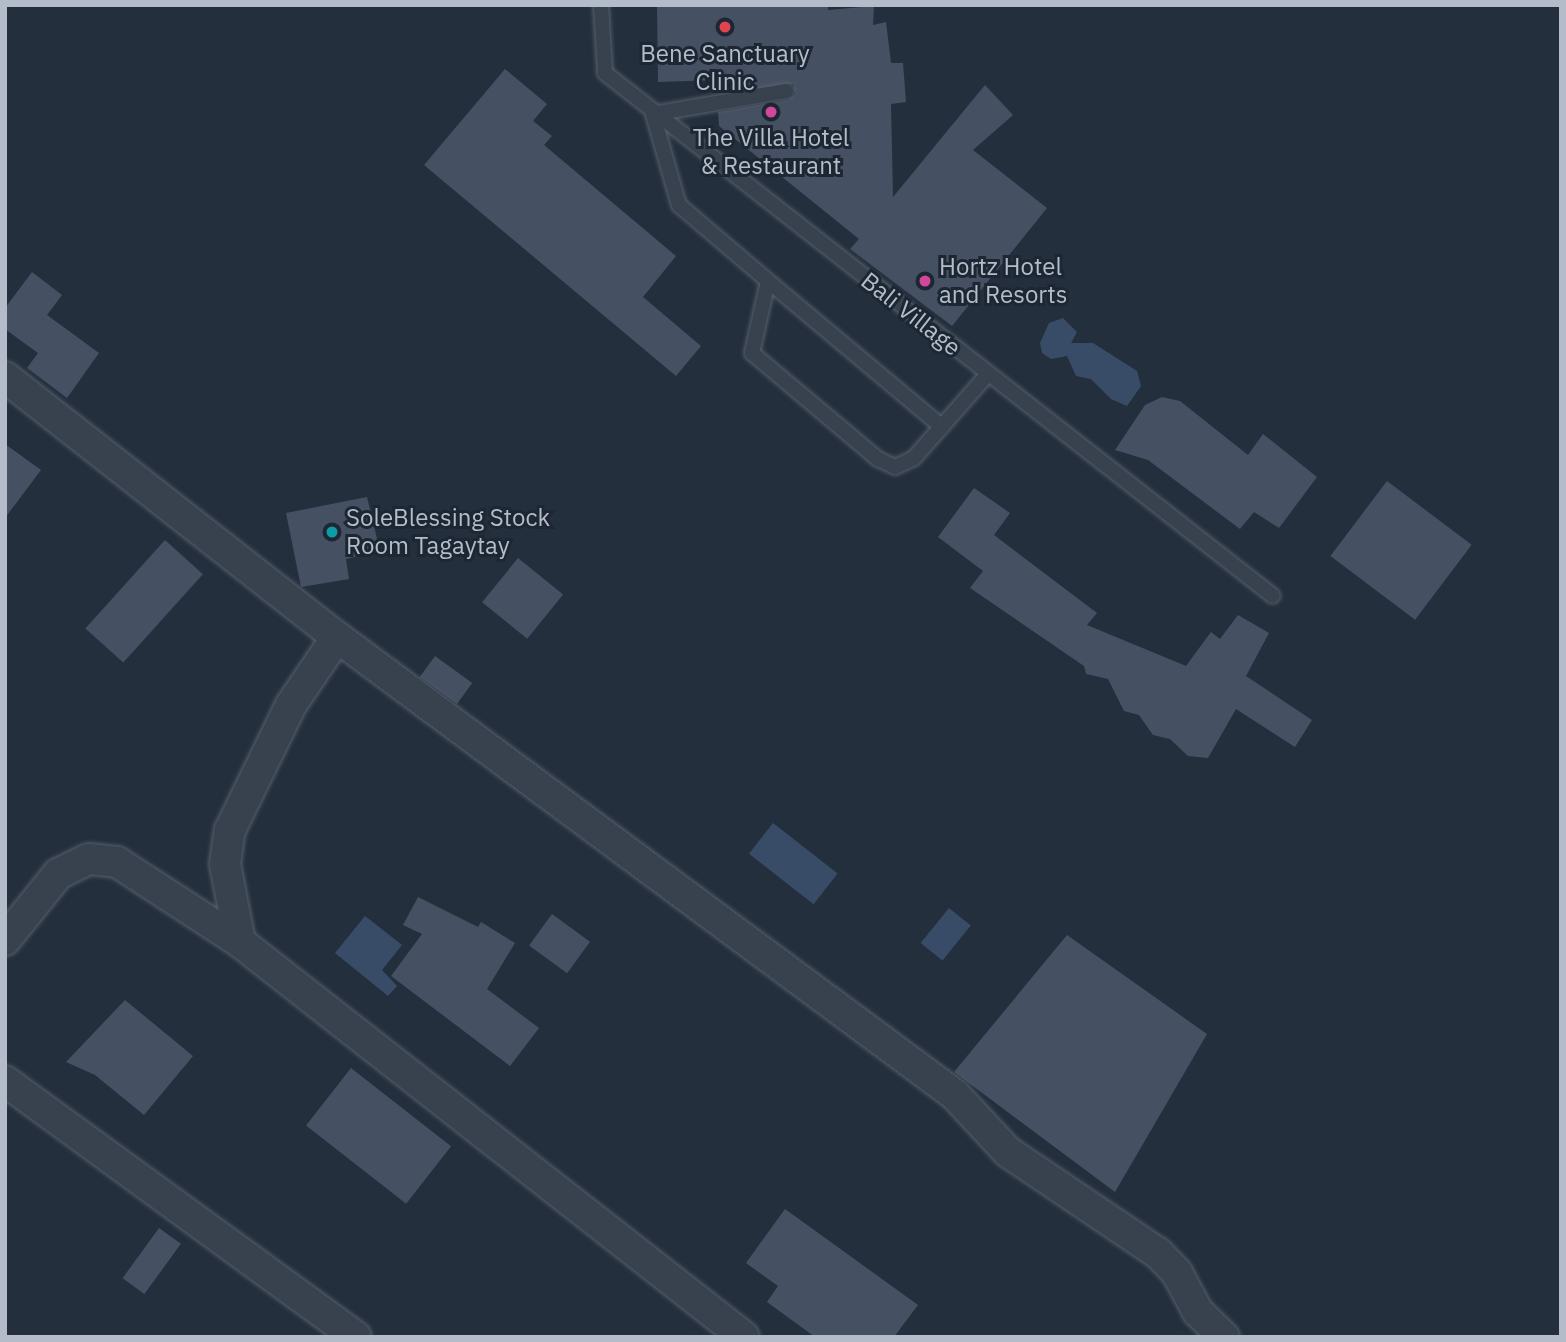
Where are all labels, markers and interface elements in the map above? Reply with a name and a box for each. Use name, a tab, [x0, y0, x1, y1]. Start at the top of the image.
marker: Bene Sanctuary Clinic	[715, 17, 735, 37]
place label: Bene Sanctuary Clinic	[640, 40, 810, 96]
marker: The Villa Hotel & Restaurant	[763, 104, 779, 120]
place label: The Villa Hotel & Restaurant	[693, 124, 849, 180]
place label: Hortz Hotel and Resorts	[939, 253, 1067, 309]
street label: Bali Village	[855, 266, 967, 362]
marker: Hortz Hotel and Resorts	[917, 273, 933, 289]
place label: SoleBlessing Stock Room Tagaytay	[346, 504, 550, 560]
marker: SoleBlessing Stock Room Tagaytay	[324, 524, 340, 540]

